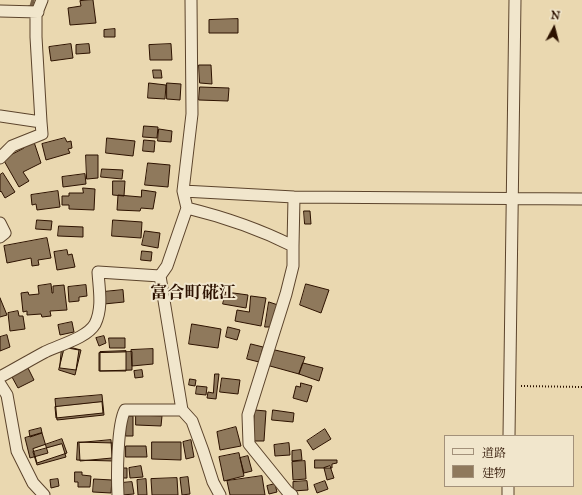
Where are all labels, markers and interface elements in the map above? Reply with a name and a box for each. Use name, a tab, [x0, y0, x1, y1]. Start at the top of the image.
north arrow	[534, 8, 574, 48]
text: N	[550, 9, 561, 23]
district label: 富合町硴江	[151, 284, 235, 304]
legend	[444, 435, 574, 487]
text: 道路	[482, 446, 506, 460]
text: 建物	[482, 466, 506, 480]

